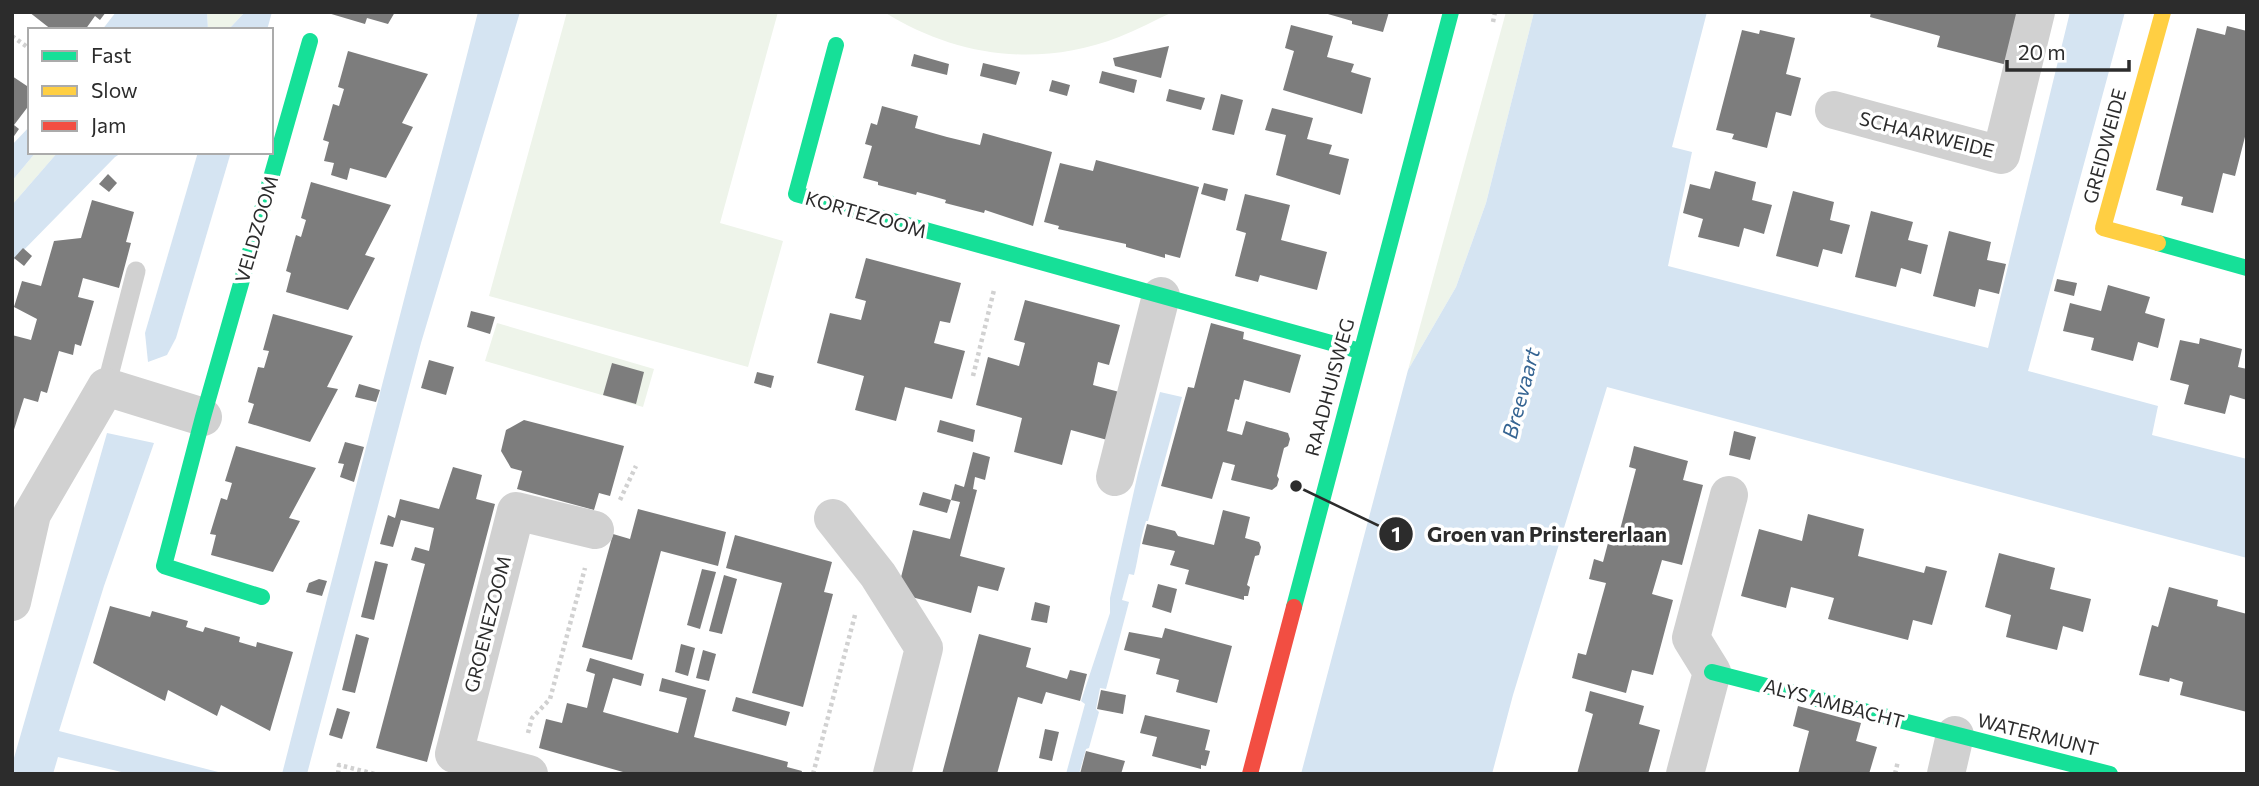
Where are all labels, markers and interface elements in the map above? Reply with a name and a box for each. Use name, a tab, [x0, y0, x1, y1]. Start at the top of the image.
legend	[28, 28, 273, 154]
scale bar	[2007, 28, 2130, 72]
text: 20 m	[2018, 39, 2066, 64]
text: Fast	[91, 42, 132, 67]
text: Slow	[91, 77, 138, 102]
street label: GREIDWEIDE	[2078, 86, 2130, 206]
street label: SCHAARWEIDE	[1857, 106, 1997, 162]
text: Jam	[91, 112, 126, 137]
street label: VELDZOOM	[230, 173, 282, 285]
street label: KORTEZOOM	[803, 186, 929, 242]
street label: RAADHUISWEG	[1300, 316, 1358, 458]
water label: Breevaart	[1496, 344, 1544, 441]
callout: Groen van Prinstererlaan	[1378, 513, 1681, 555]
text: 1	[1391, 521, 1401, 546]
text: Groen van Prinstererlaan	[1427, 521, 1667, 546]
street label: GROENEZOOM	[459, 553, 515, 695]
street label: ALYS AMBACHT	[1761, 673, 1907, 733]
street label: WATERMUNT	[1975, 708, 2101, 760]

